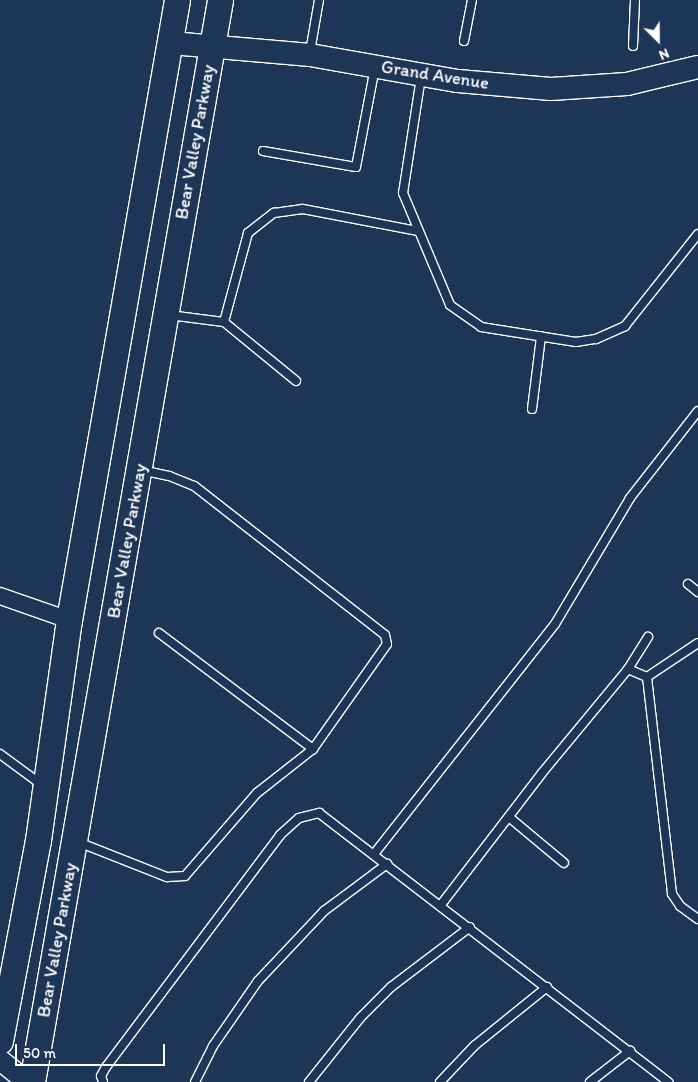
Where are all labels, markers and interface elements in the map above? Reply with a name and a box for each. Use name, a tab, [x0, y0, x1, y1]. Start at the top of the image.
north arrow	[633, 15, 683, 65]
text: N	[656, 45, 672, 64]
street label: Grand Avenue	[380, 56, 490, 94]
street label: Bear Valley Parkway	[171, 63, 219, 221]
street label: Bear Valley Parkway	[103, 462, 151, 620]
street label: Bear Valley Parkway	[33, 861, 81, 1019]
scale bar	[18, 1034, 168, 1066]
text: 50 m	[23, 1044, 56, 1062]

